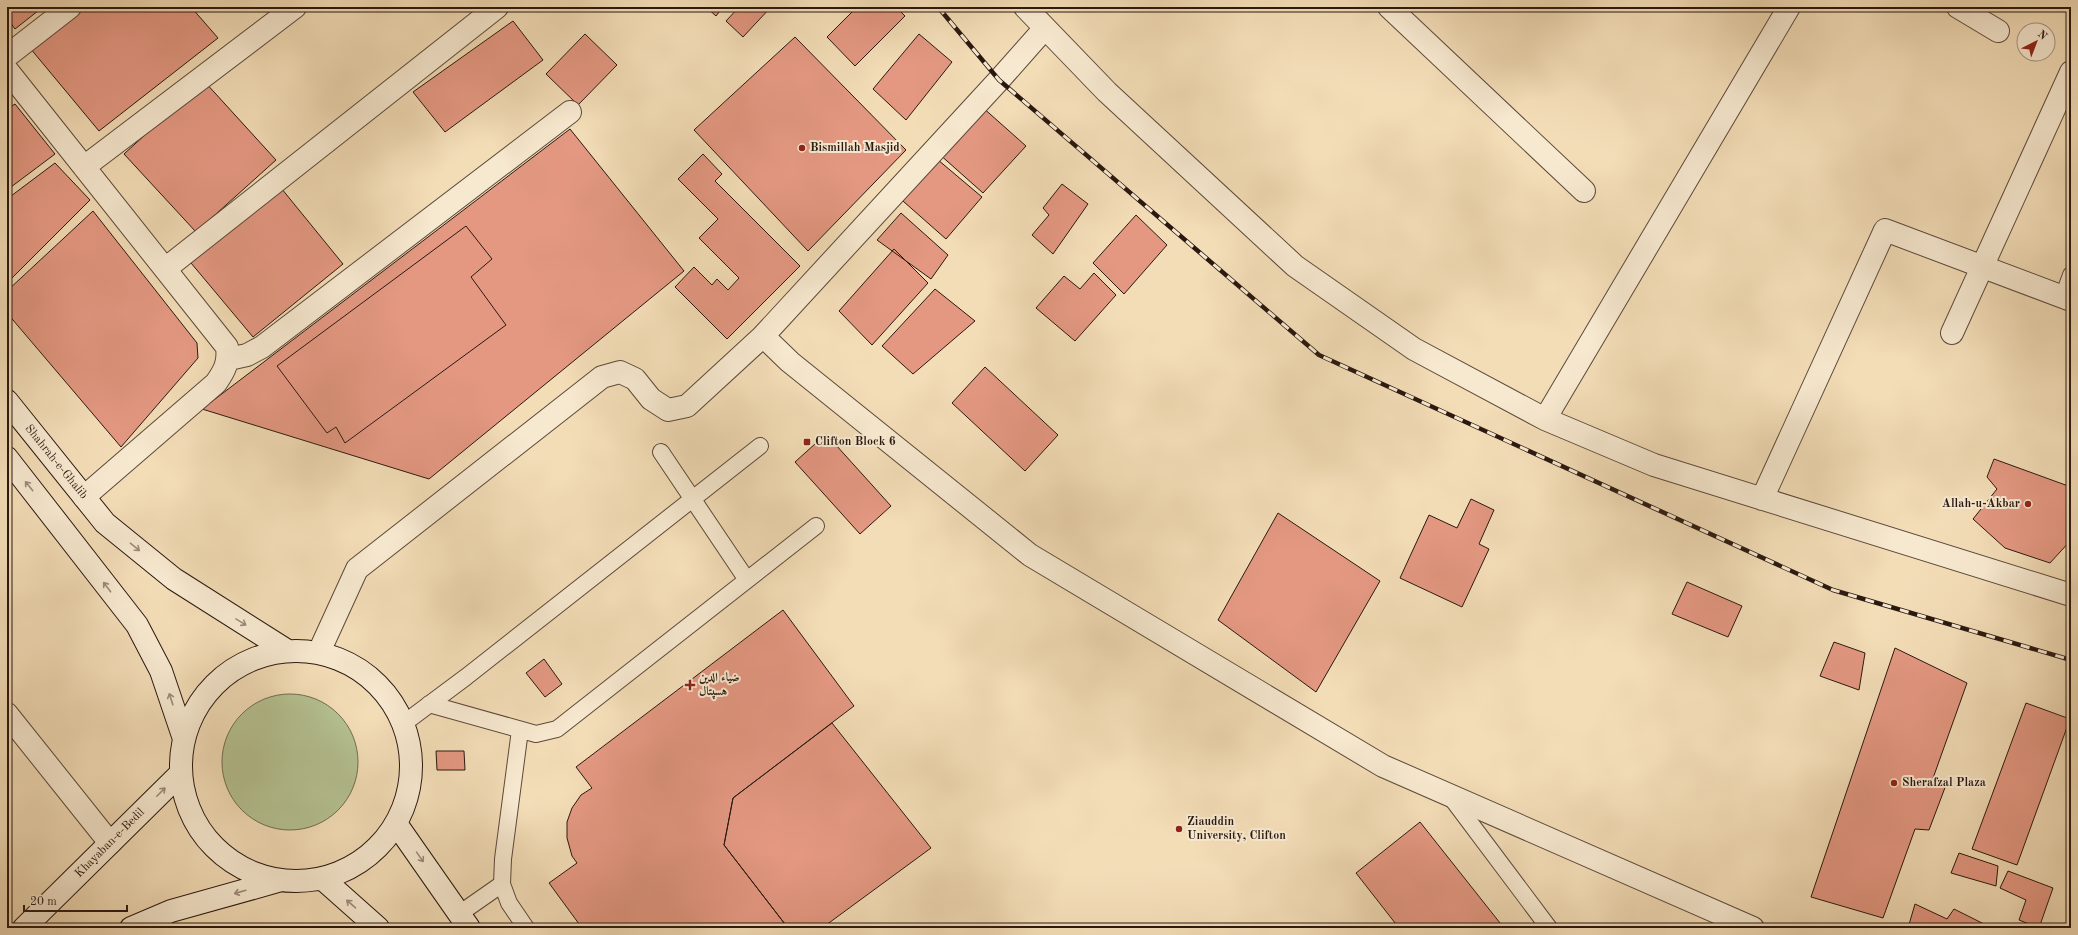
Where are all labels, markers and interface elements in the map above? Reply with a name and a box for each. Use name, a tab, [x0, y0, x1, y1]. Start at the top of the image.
north arrow	[2016, 22, 2056, 62]
text: N	[2035, 29, 2049, 43]
place label: Bismillah Masjid	[810, 142, 900, 154]
marker: Bismillah Masjid	[797, 143, 807, 153]
street label: Shahrah-e-Ghalib	[22, 423, 90, 501]
place label: Clifton Block 6	[815, 436, 896, 448]
marker: Clifton Block 6	[802, 437, 812, 447]
one-way arrow	[25, 481, 34, 492]
place label: Allah-u-Akbar	[1942, 498, 2020, 510]
marker: Allah-u-Akbar	[2023, 499, 2033, 509]
one-way arrow	[130, 543, 141, 552]
one-way arrow	[103, 582, 112, 593]
one-way arrow	[235, 619, 247, 627]
place label: ضیاء الدین ہسپتال	[699, 671, 740, 700]
marker: ضیاء الدین ہسپتال	[684, 679, 696, 691]
one-way arrow	[166, 694, 174, 706]
place label: Sherafzal Plaza	[1902, 777, 1986, 789]
marker: Sherafzal Plaza	[1889, 778, 1899, 788]
one-way arrow	[156, 787, 166, 797]
street label: Khayaban-e-Bedil	[73, 806, 147, 880]
place label: Ziauddin University, Clifton	[1187, 816, 1286, 842]
marker: Ziauddin University, Clifton	[1174, 824, 1184, 834]
one-way arrow	[416, 851, 424, 862]
scale bar	[24, 887, 127, 913]
one-way arrow	[234, 889, 247, 896]
text: 20 m	[30, 896, 57, 908]
one-way arrow	[346, 899, 356, 908]

